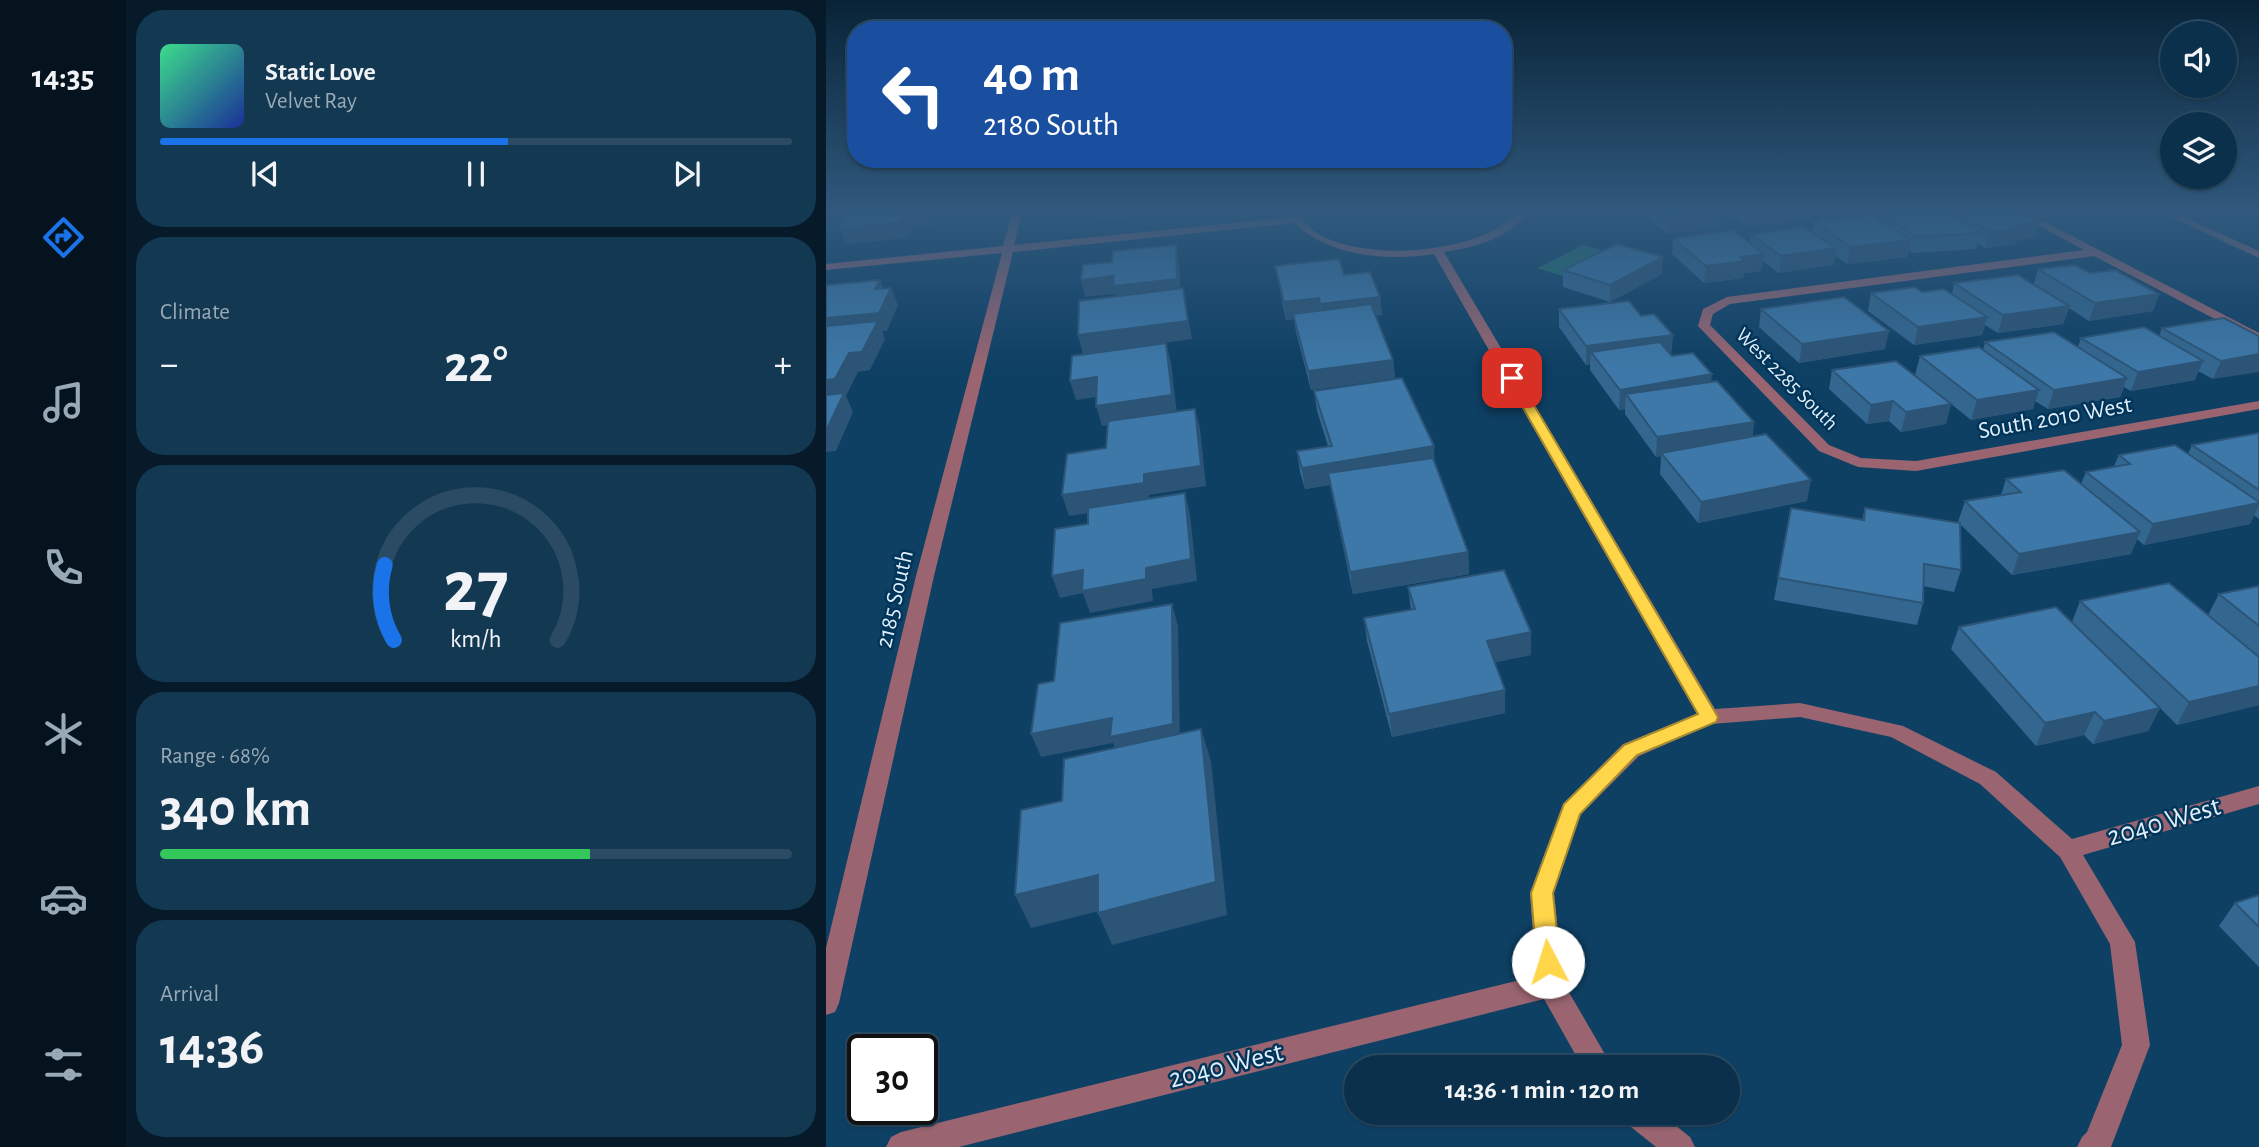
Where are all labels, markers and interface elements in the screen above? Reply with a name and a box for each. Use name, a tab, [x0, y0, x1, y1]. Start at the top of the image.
map controls	[2160, 21, 2237, 189]
button: sound	[2160, 21, 2237, 98]
icon: left	[868, 49, 959, 140]
text: 40 m	[983, 51, 1080, 100]
text: Static Love	[265, 59, 376, 85]
text: 14:35	[32, 61, 94, 93]
text: Velvet Ray	[265, 90, 357, 113]
text: 2180 South	[983, 109, 1119, 141]
button: layers	[2160, 112, 2237, 189]
icon: previous	[246, 155, 284, 193]
icon: pause	[457, 155, 495, 193]
icon: next	[668, 155, 706, 193]
icon: directions	[39, 213, 88, 262]
text: Climate	[160, 301, 230, 324]
street label: West 2285 South	[1732, 324, 1842, 434]
text: 22°	[444, 339, 508, 391]
text: −	[160, 346, 178, 384]
text: +	[774, 346, 792, 384]
pin	[1482, 348, 1542, 408]
icon: arrive	[1493, 359, 1531, 397]
icon: music	[39, 378, 88, 427]
street label: South 2010 West	[1976, 393, 2134, 443]
icon: phone	[39, 543, 88, 592]
street label: 2185 South	[872, 548, 918, 650]
text: 27	[443, 552, 509, 625]
text: km/h	[450, 626, 502, 651]
icon: climate	[39, 709, 88, 758]
text: Range · 68%	[160, 745, 270, 768]
text: 340 km	[160, 783, 311, 835]
street label: 2040 West	[2104, 792, 2224, 851]
icon: car	[39, 874, 88, 923]
position arrow	[1511, 925, 1585, 999]
text: Arrival	[160, 983, 219, 1006]
text: 14:36	[160, 1021, 264, 1073]
speed limit sign: 30	[847, 1034, 938, 1125]
street label: 2040 West	[1166, 1038, 1286, 1094]
icon: filters	[39, 1040, 88, 1089]
text: 14:36 · 1 min · 120 m	[1445, 1077, 1639, 1103]

